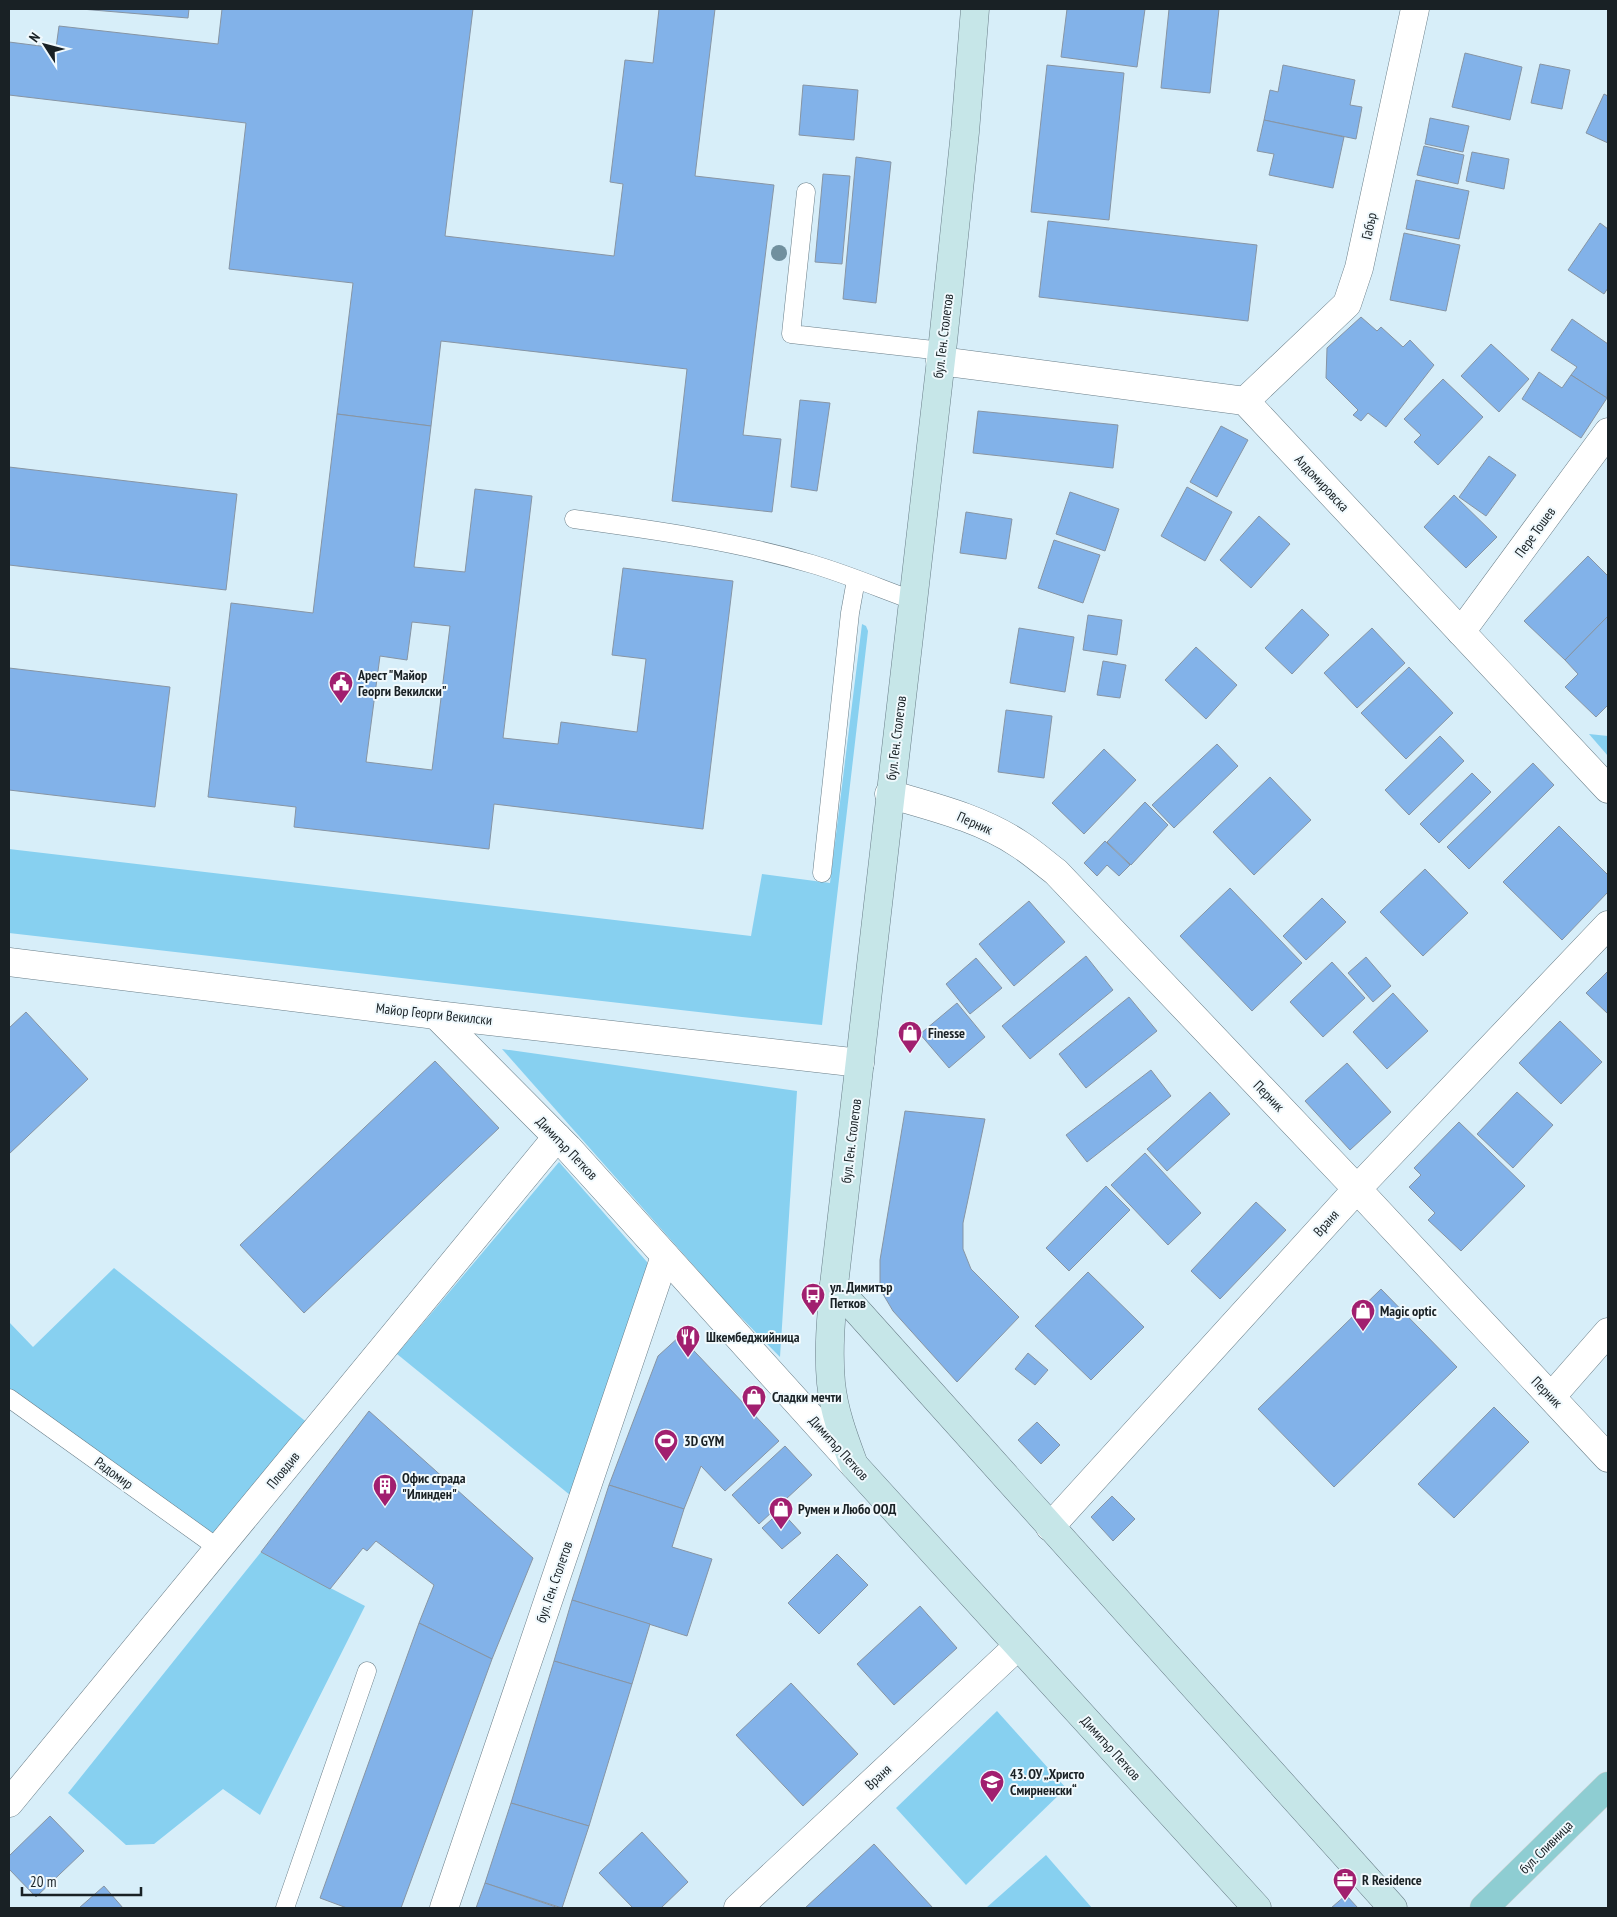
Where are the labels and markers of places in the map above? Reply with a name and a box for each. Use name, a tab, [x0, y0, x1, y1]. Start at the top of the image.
place label: Арест "Майор Георги Векилски"	[357, 666, 447, 700]
public building icon: Арест "Майор Георги Векилски"	[328, 670, 354, 704]
shop icon: Finesse	[897, 1020, 923, 1054]
place label: Finesse	[928, 1024, 965, 1042]
place label: ул. Димитър Петков	[829, 1278, 892, 1312]
bus stop icon: ул. Димитър Петков	[800, 1282, 826, 1316]
shop icon: Magic optic	[1350, 1298, 1376, 1332]
place label: Magic optic	[1380, 1302, 1437, 1320]
restaurant icon: Шкембеджийница	[675, 1324, 701, 1358]
place label: Шкембеджийница	[706, 1328, 800, 1346]
shop icon: Сладки мечти	[741, 1384, 767, 1418]
place label: Сладки мечти	[772, 1388, 842, 1406]
sports icon: 3D GYM	[653, 1428, 679, 1462]
place label: 3D GYM	[684, 1432, 724, 1450]
place label: Офис сграда "Илинден"	[402, 1469, 466, 1503]
building icon: Офис сграда "Илинден"	[372, 1473, 398, 1507]
shop icon: Румен и Любо ООД	[768, 1496, 794, 1530]
place label: Румен и Любо ООД	[798, 1500, 896, 1518]
place label: 43. ОУ „Христо Смирненски“	[1010, 1765, 1084, 1799]
school or university icon: 43. ОУ „Христо Смирненски“	[979, 1769, 1005, 1803]
office icon: R Residence	[1332, 1867, 1358, 1901]
place label: R Residence	[1362, 1871, 1422, 1889]

